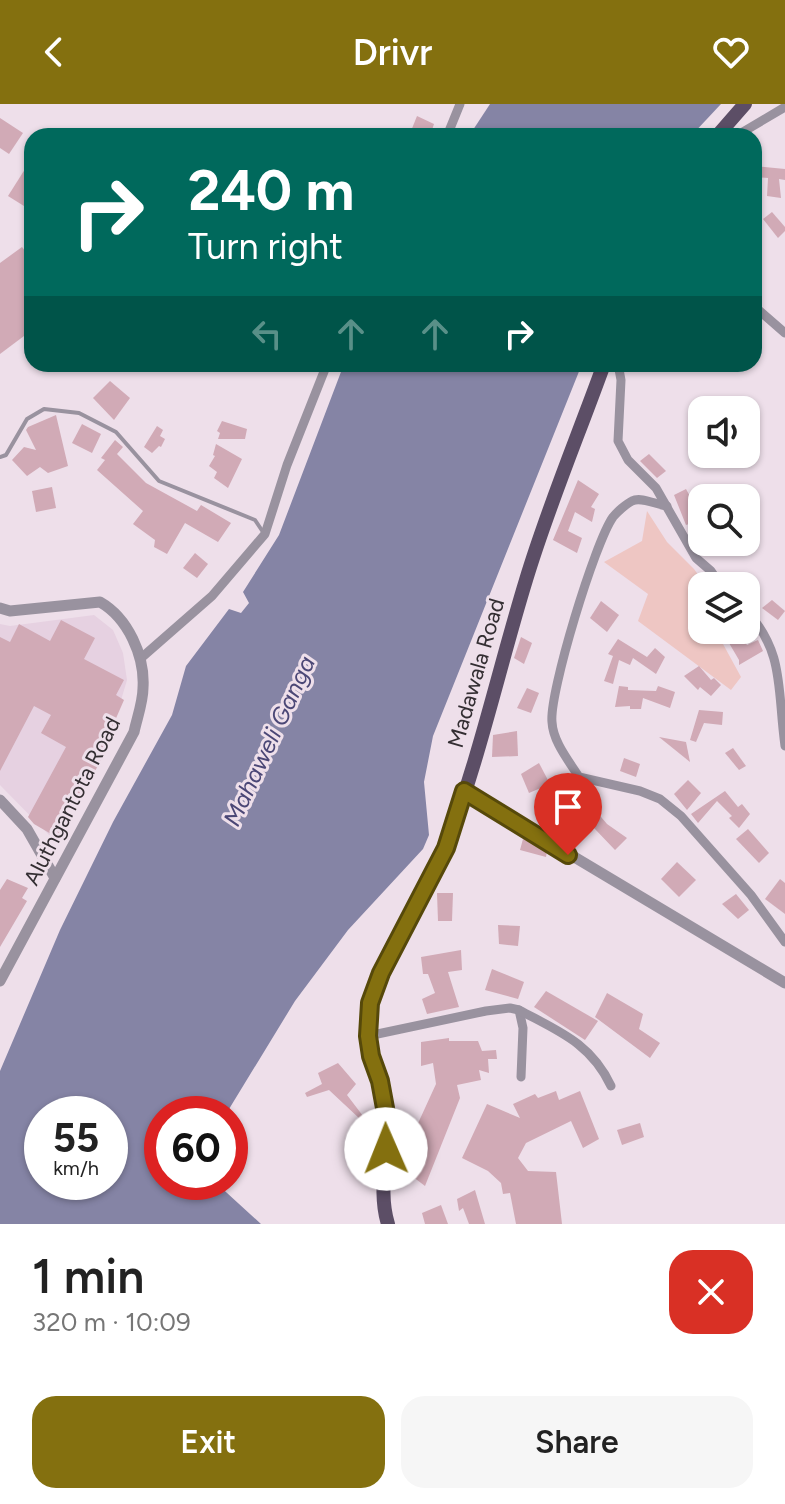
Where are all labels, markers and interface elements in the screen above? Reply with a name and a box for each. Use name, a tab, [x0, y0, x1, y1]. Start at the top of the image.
icon: back	[32, 30, 76, 74]
icon: heart	[709, 30, 753, 74]
text: Drivr	[353, 31, 432, 74]
text: 240 m	[188, 157, 354, 224]
icon: right	[56, 160, 160, 264]
text: Turn right	[188, 225, 343, 268]
icon: left	[245, 312, 289, 356]
icon: ahead	[329, 312, 373, 356]
icon: ahead	[413, 312, 457, 356]
icon: right	[497, 312, 541, 356]
map controls	[688, 396, 760, 644]
button: sound	[688, 396, 760, 468]
button: search	[688, 484, 760, 556]
button: layers	[688, 572, 760, 644]
street label: Madawala Road	[442, 595, 510, 751]
water label: Mahaweli Ganga	[217, 651, 321, 831]
street label: Aluthgantota Road	[18, 712, 126, 890]
pin	[534, 773, 602, 855]
icon: arrive	[546, 785, 590, 829]
speed limit sign: 60	[144, 1096, 248, 1200]
position arrow	[344, 1107, 428, 1191]
text: 55	[53, 1114, 99, 1162]
text: km/h	[53, 1156, 99, 1180]
text: 1 min	[32, 1247, 144, 1305]
button: close	[669, 1250, 753, 1334]
text: 320 m · 10:09	[32, 1306, 191, 1338]
button: Exit	[32, 1396, 385, 1488]
button: Share	[401, 1396, 753, 1488]

